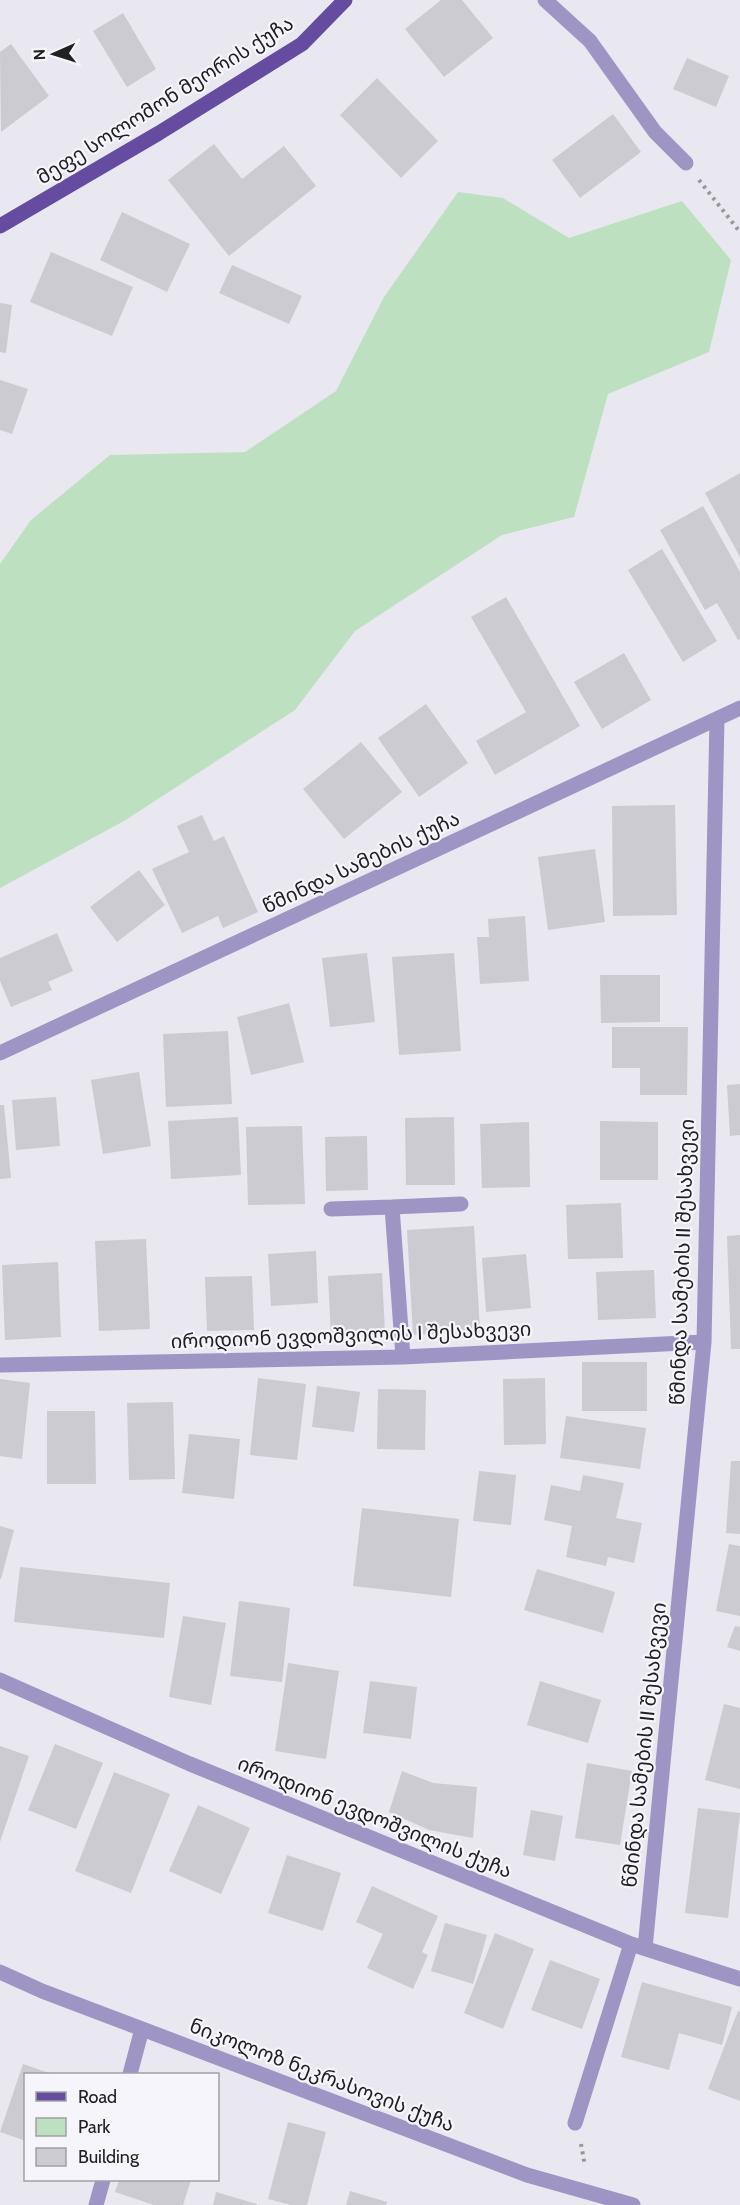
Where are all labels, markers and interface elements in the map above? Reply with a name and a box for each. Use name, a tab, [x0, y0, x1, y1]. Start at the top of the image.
street label: მეფე სოლომონ მეორის ქუჩა	[32, 11, 298, 190]
north arrow	[24, 24, 84, 84]
text: N	[30, 49, 49, 61]
street label: წმინდა სამების ქუჩა	[259, 806, 464, 919]
street label: წმინდა სამების II შესახვევი	[665, 1118, 700, 1406]
street label: იროდიონ ევდოშვილის I შესახვევი	[170, 1317, 532, 1354]
street label: წმინდა სამების II შესახვევი	[617, 1601, 672, 1889]
street label: იროდიონ ევდოშვილის ქუჩა	[234, 1751, 516, 1884]
street label: ნიკოლოზ ნეკრასოვის ქუჩა	[186, 2013, 458, 2138]
legend	[24, 2073, 219, 2181]
text: Road	[78, 2086, 117, 2108]
text: Park	[78, 2116, 111, 2138]
text: Building	[78, 2146, 140, 2168]

